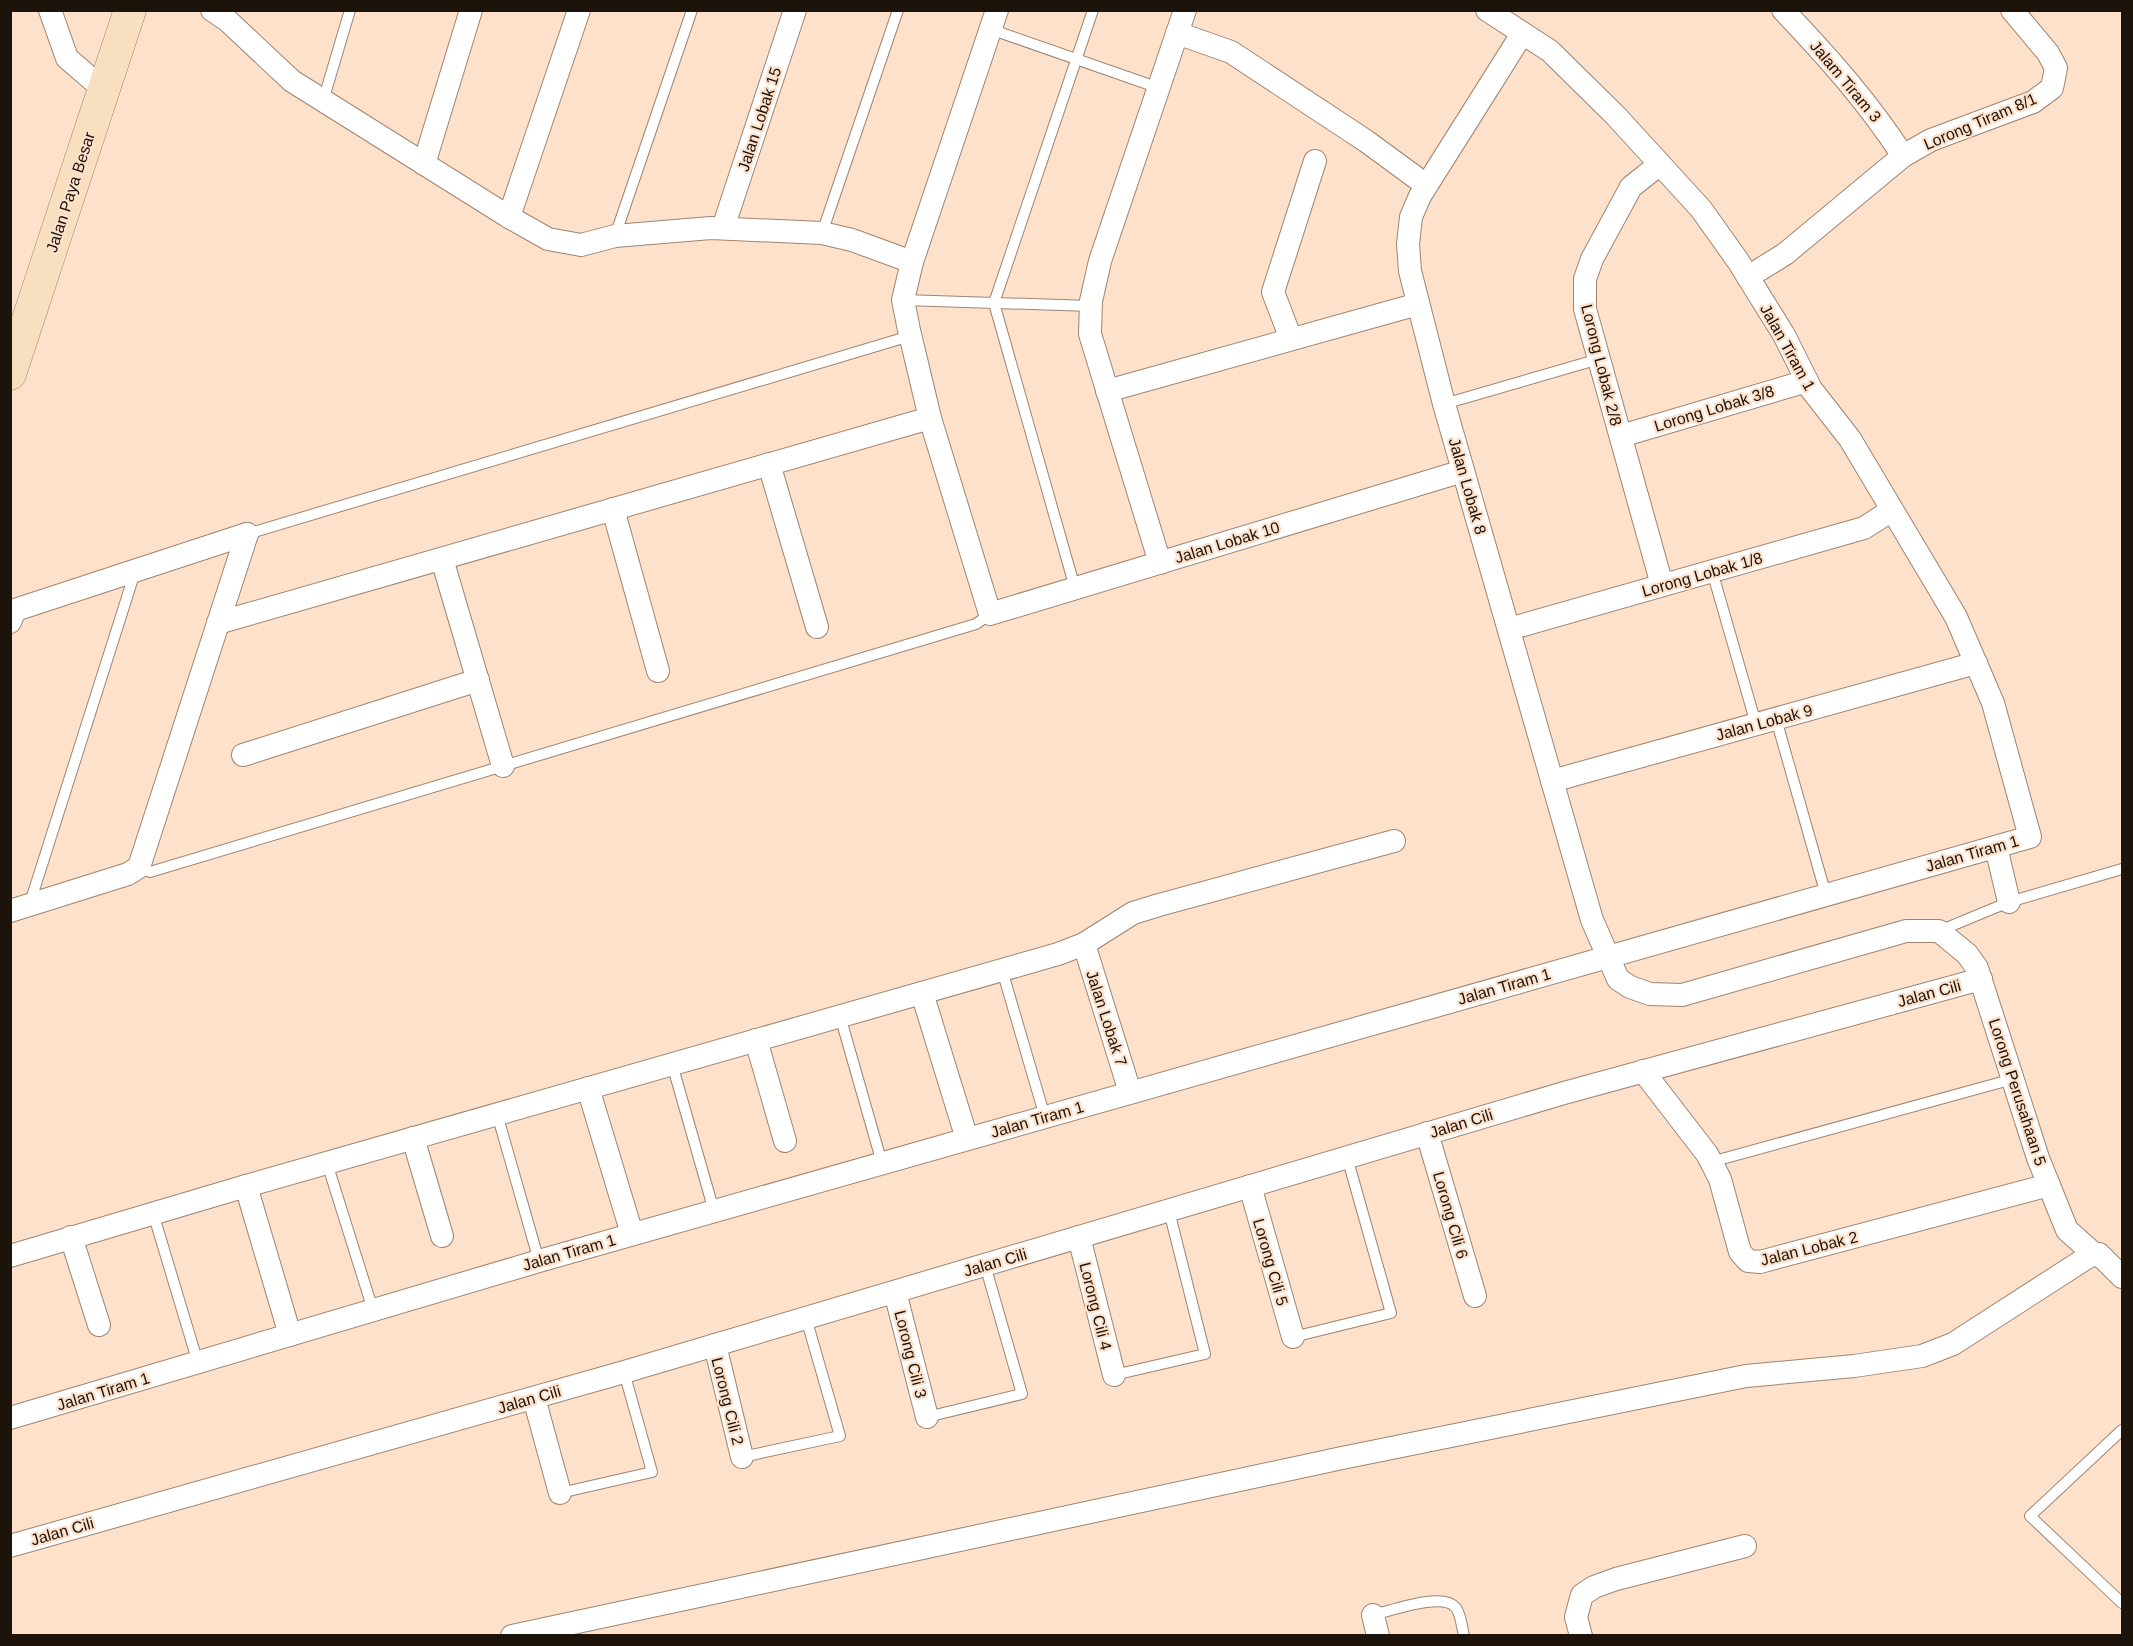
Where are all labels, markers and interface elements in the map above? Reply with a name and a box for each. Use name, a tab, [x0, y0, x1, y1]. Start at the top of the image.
street label: Jalam Tiram 3	[1807, 37, 1884, 125]
street label: Jalan Lobak 15	[735, 65, 784, 173]
street label: Lorong Tiram 8/1	[1921, 90, 2039, 153]
street label: Jalan Paya Besar	[43, 129, 98, 254]
street label: Jalan Tiram 1	[1757, 301, 1818, 393]
street label: Lorong Lobak 2/8	[1578, 303, 1625, 428]
street label: Lorong Lobak 3/8	[1652, 382, 1776, 435]
street label: Jalan Lobak 8	[1446, 436, 1489, 536]
street label: Jalan Lobak 10	[1173, 518, 1282, 566]
street label: Lorong Lobak 1/8	[1640, 549, 1764, 600]
street label: Jalan Lobak 9	[1714, 701, 1815, 744]
street label: Jalan Tiram 1	[1924, 832, 2021, 875]
street label: Jalan Tiram 1	[1456, 965, 1553, 1008]
street label: Jalan Lobak 7	[1083, 968, 1130, 1068]
street label: Jalan Cili	[1896, 977, 1963, 1010]
street label: Lorong Perusahaan 5	[1986, 1016, 2049, 1168]
street label: Jalan Tiram 1	[989, 1098, 1086, 1141]
street label: Jalan Cili	[1428, 1106, 1495, 1141]
street label: Lorong Cili 6	[1430, 1170, 1471, 1261]
street label: Lorong Cili 5	[1250, 1217, 1291, 1308]
street label: Jalan Lobak 2	[1759, 1228, 1860, 1269]
street label: Jalan Tiram 1	[521, 1231, 618, 1274]
street label: Jalan Cili	[962, 1245, 1029, 1280]
street label: Lorong Cili 4	[1076, 1260, 1115, 1352]
street label: Lorong Cili 3	[891, 1308, 930, 1400]
street label: Lorong Cili 2	[708, 1355, 747, 1447]
street label: Jalan Tiram 1	[55, 1369, 152, 1414]
street label: Jalan Cili	[496, 1382, 563, 1417]
street label: Jalan Cili	[29, 1514, 96, 1549]

